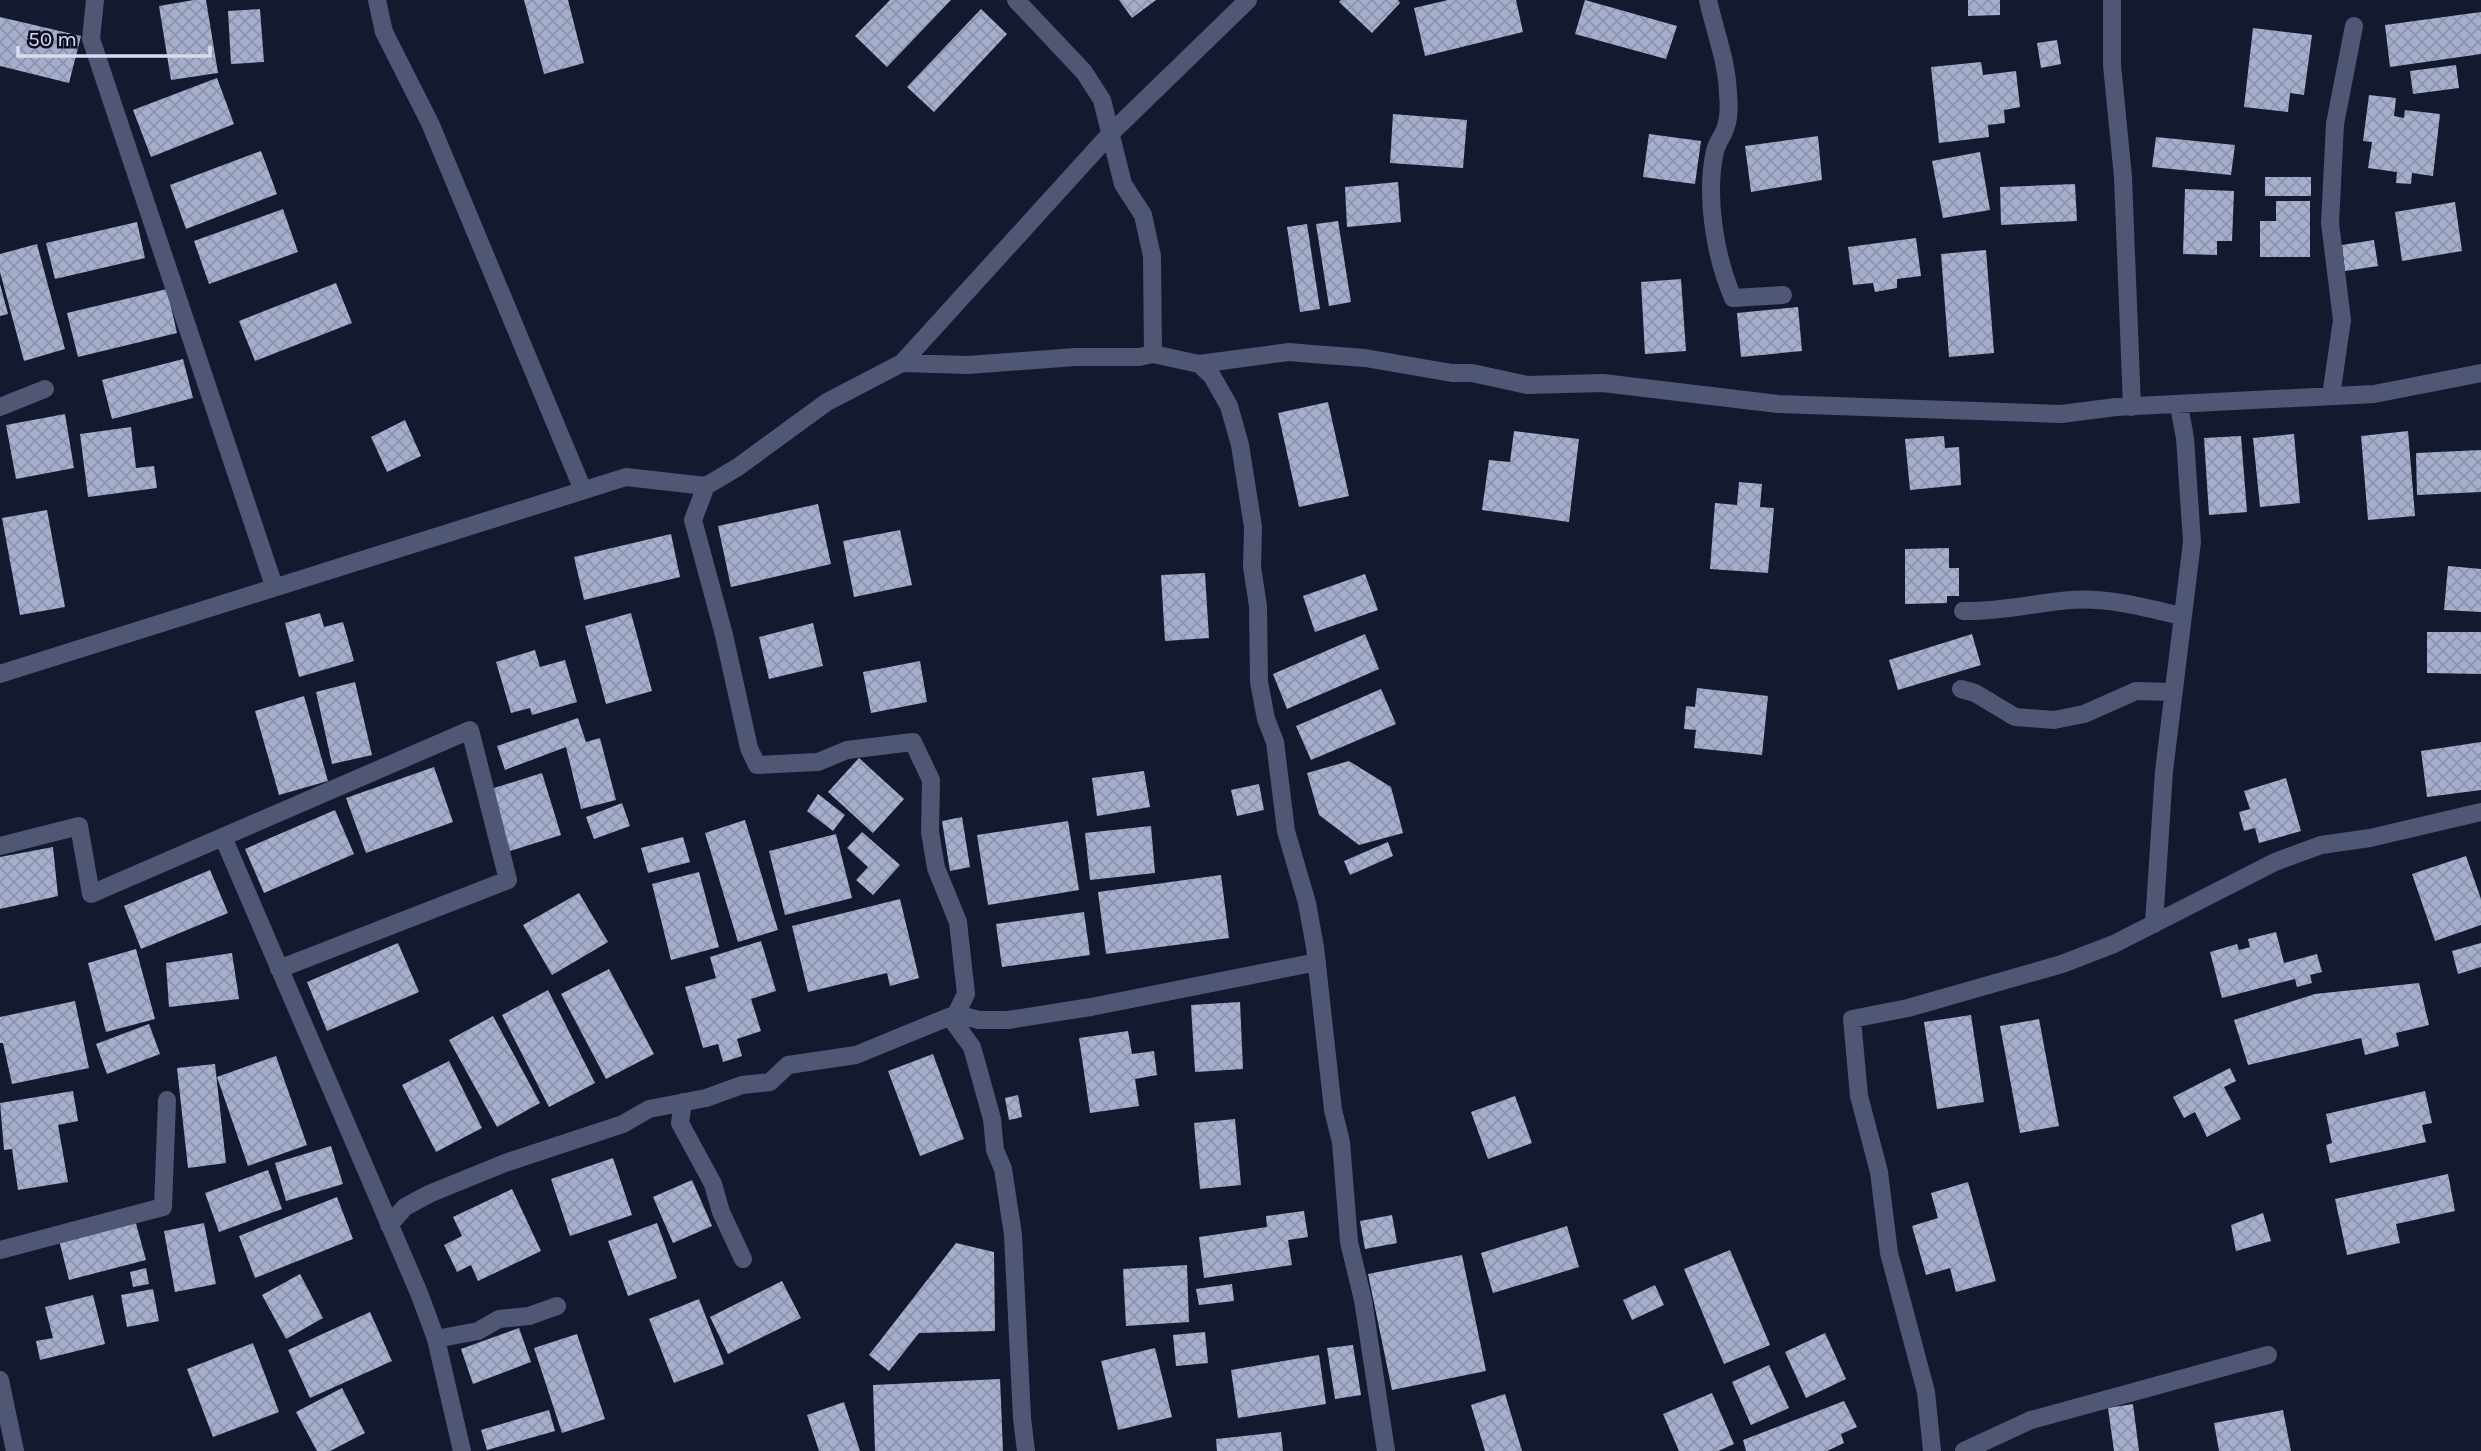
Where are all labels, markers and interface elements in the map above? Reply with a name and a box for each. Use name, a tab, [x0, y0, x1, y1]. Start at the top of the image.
scale bar	[18, 14, 210, 58]
text: 50 m	[28, 27, 77, 51]

